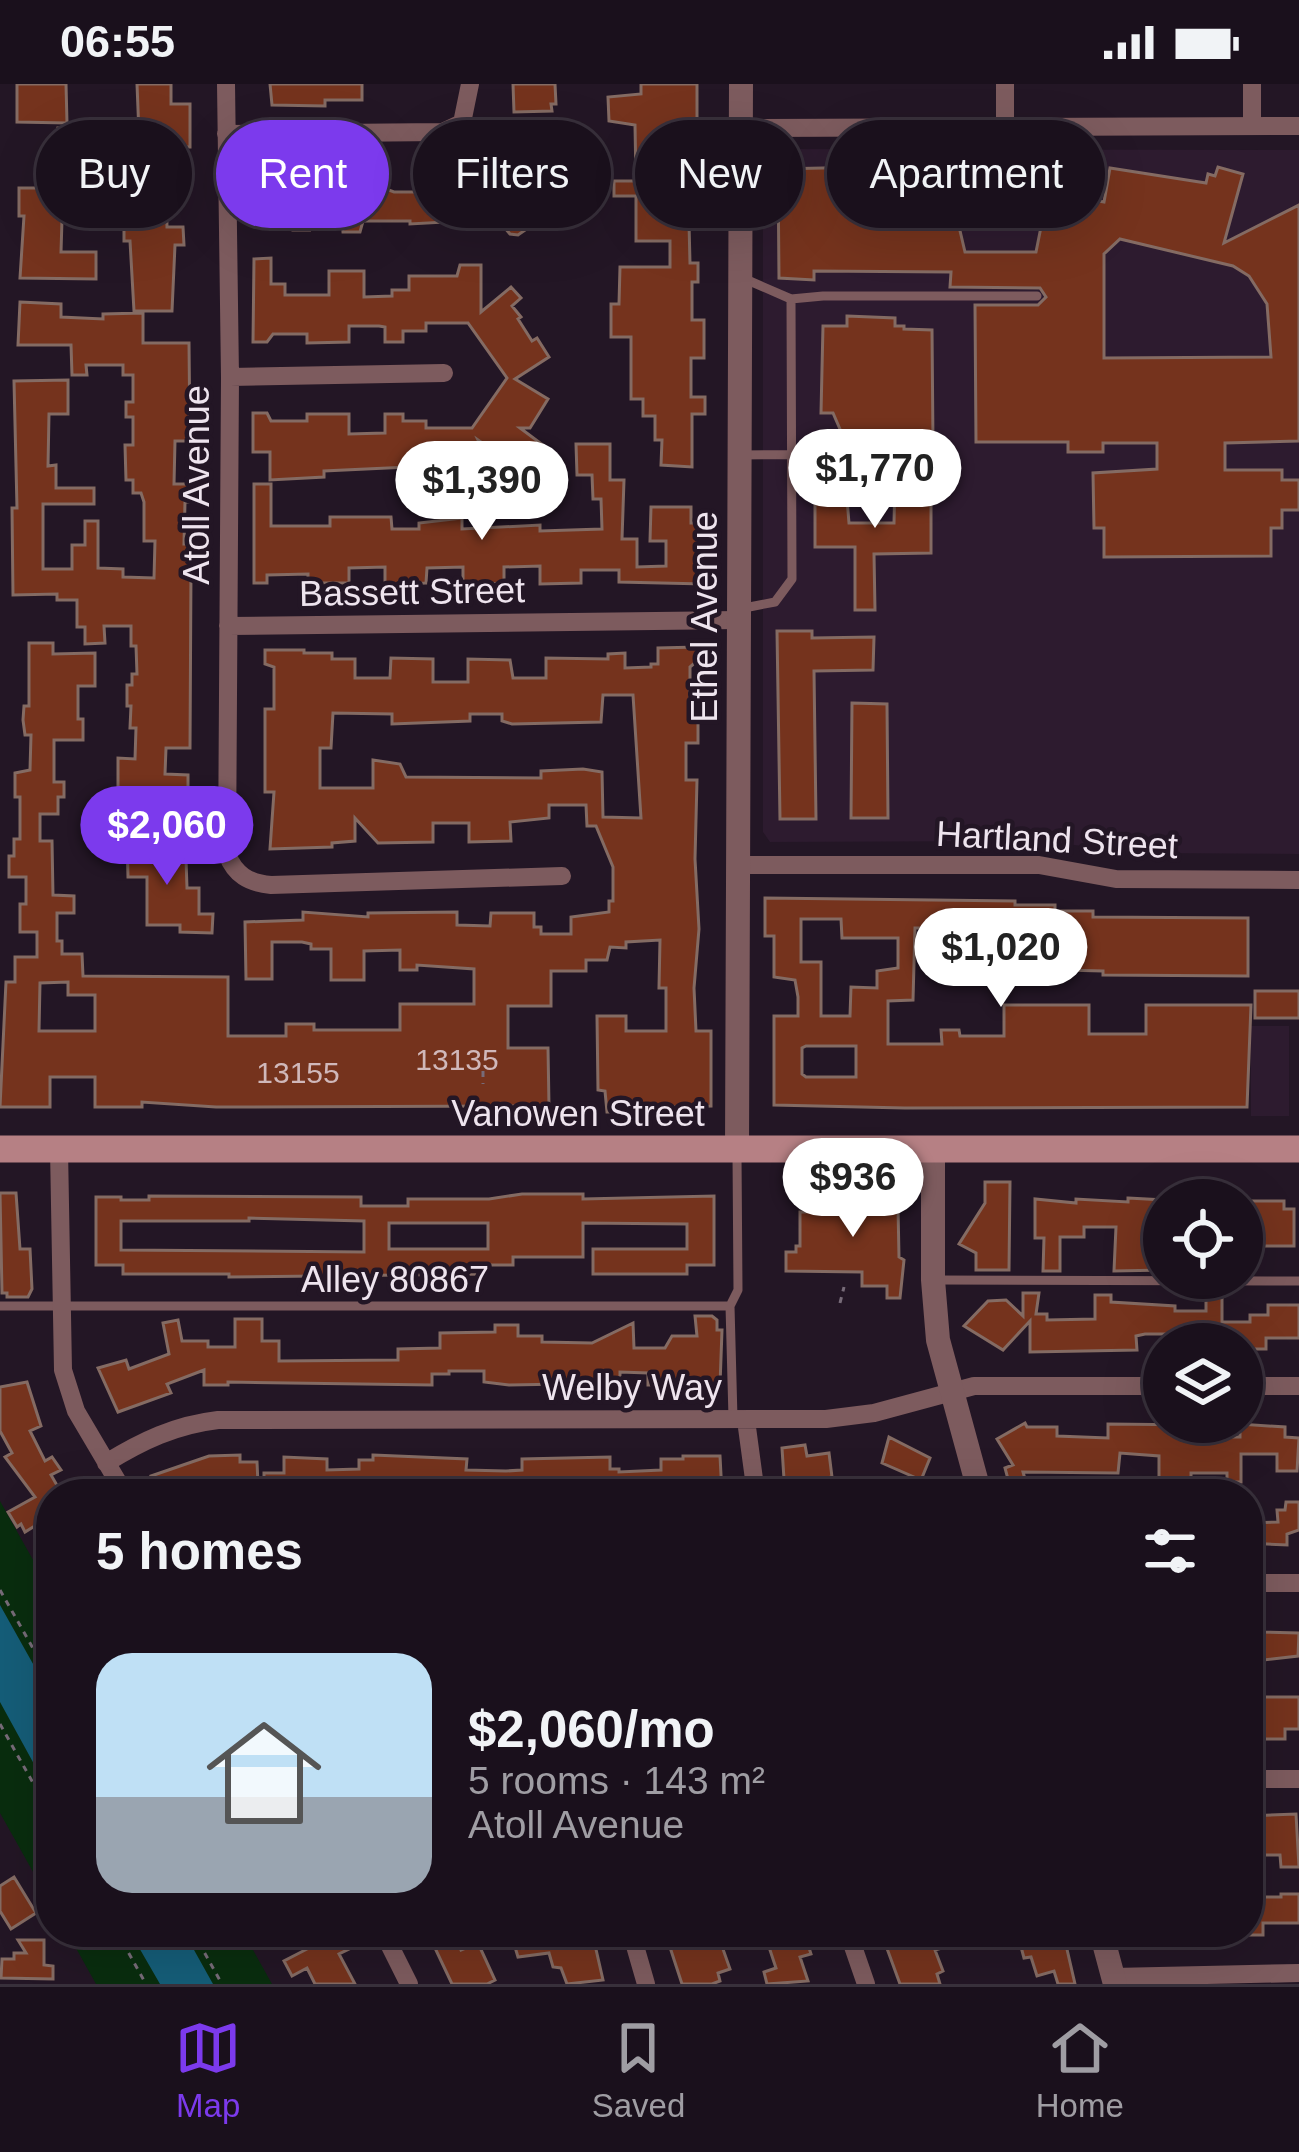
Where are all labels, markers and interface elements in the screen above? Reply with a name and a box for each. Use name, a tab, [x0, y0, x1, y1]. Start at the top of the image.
text: 06:55	[60, 16, 175, 67]
chip: Buy	[36, 120, 192, 228]
chip: Rent	[216, 120, 389, 228]
chip: Filters	[413, 120, 611, 228]
chip: New	[635, 120, 803, 228]
chip: Apartment	[827, 120, 1105, 228]
street label: Atoll Avenue	[176, 385, 217, 585]
pin: $1,770	[777, 429, 973, 531]
pin: $1,390	[384, 441, 580, 543]
text: $1,770	[815, 446, 935, 489]
text: $1,390	[422, 458, 542, 501]
street label: Ethel Avenue	[684, 511, 725, 723]
street label: Bassett Street	[299, 569, 525, 614]
pin: $2,060	[69, 786, 265, 888]
text: $2,060	[107, 803, 227, 846]
street label: Hartland Street	[935, 813, 1179, 866]
pin: $1,020	[903, 908, 1099, 1010]
text: $1,020	[941, 925, 1061, 968]
house number: 13135	[415, 1043, 499, 1076]
house number: 13155	[256, 1056, 340, 1089]
street label: Vanowen Street	[451, 1093, 705, 1134]
pin: $936	[782, 1138, 924, 1240]
text: $936	[810, 1155, 896, 1198]
map controls	[1143, 1179, 1263, 1443]
button: locate	[1143, 1179, 1263, 1299]
street label: Alley 80867	[301, 1259, 489, 1300]
button: layers	[1143, 1323, 1263, 1443]
street label: Welby Way	[542, 1367, 722, 1408]
icon: filters	[1137, 1518, 1203, 1584]
text: 5 homes	[96, 1523, 303, 1580]
icon: home	[192, 1701, 336, 1845]
text: $2,060/mo	[468, 1701, 715, 1758]
text: 5 rooms · 143 m²	[468, 1759, 765, 1802]
text: Atoll Avenue	[468, 1803, 684, 1846]
tab: Map	[175, 2015, 241, 2125]
tab: Saved	[592, 2015, 685, 2125]
tab: Home	[1036, 2015, 1124, 2125]

